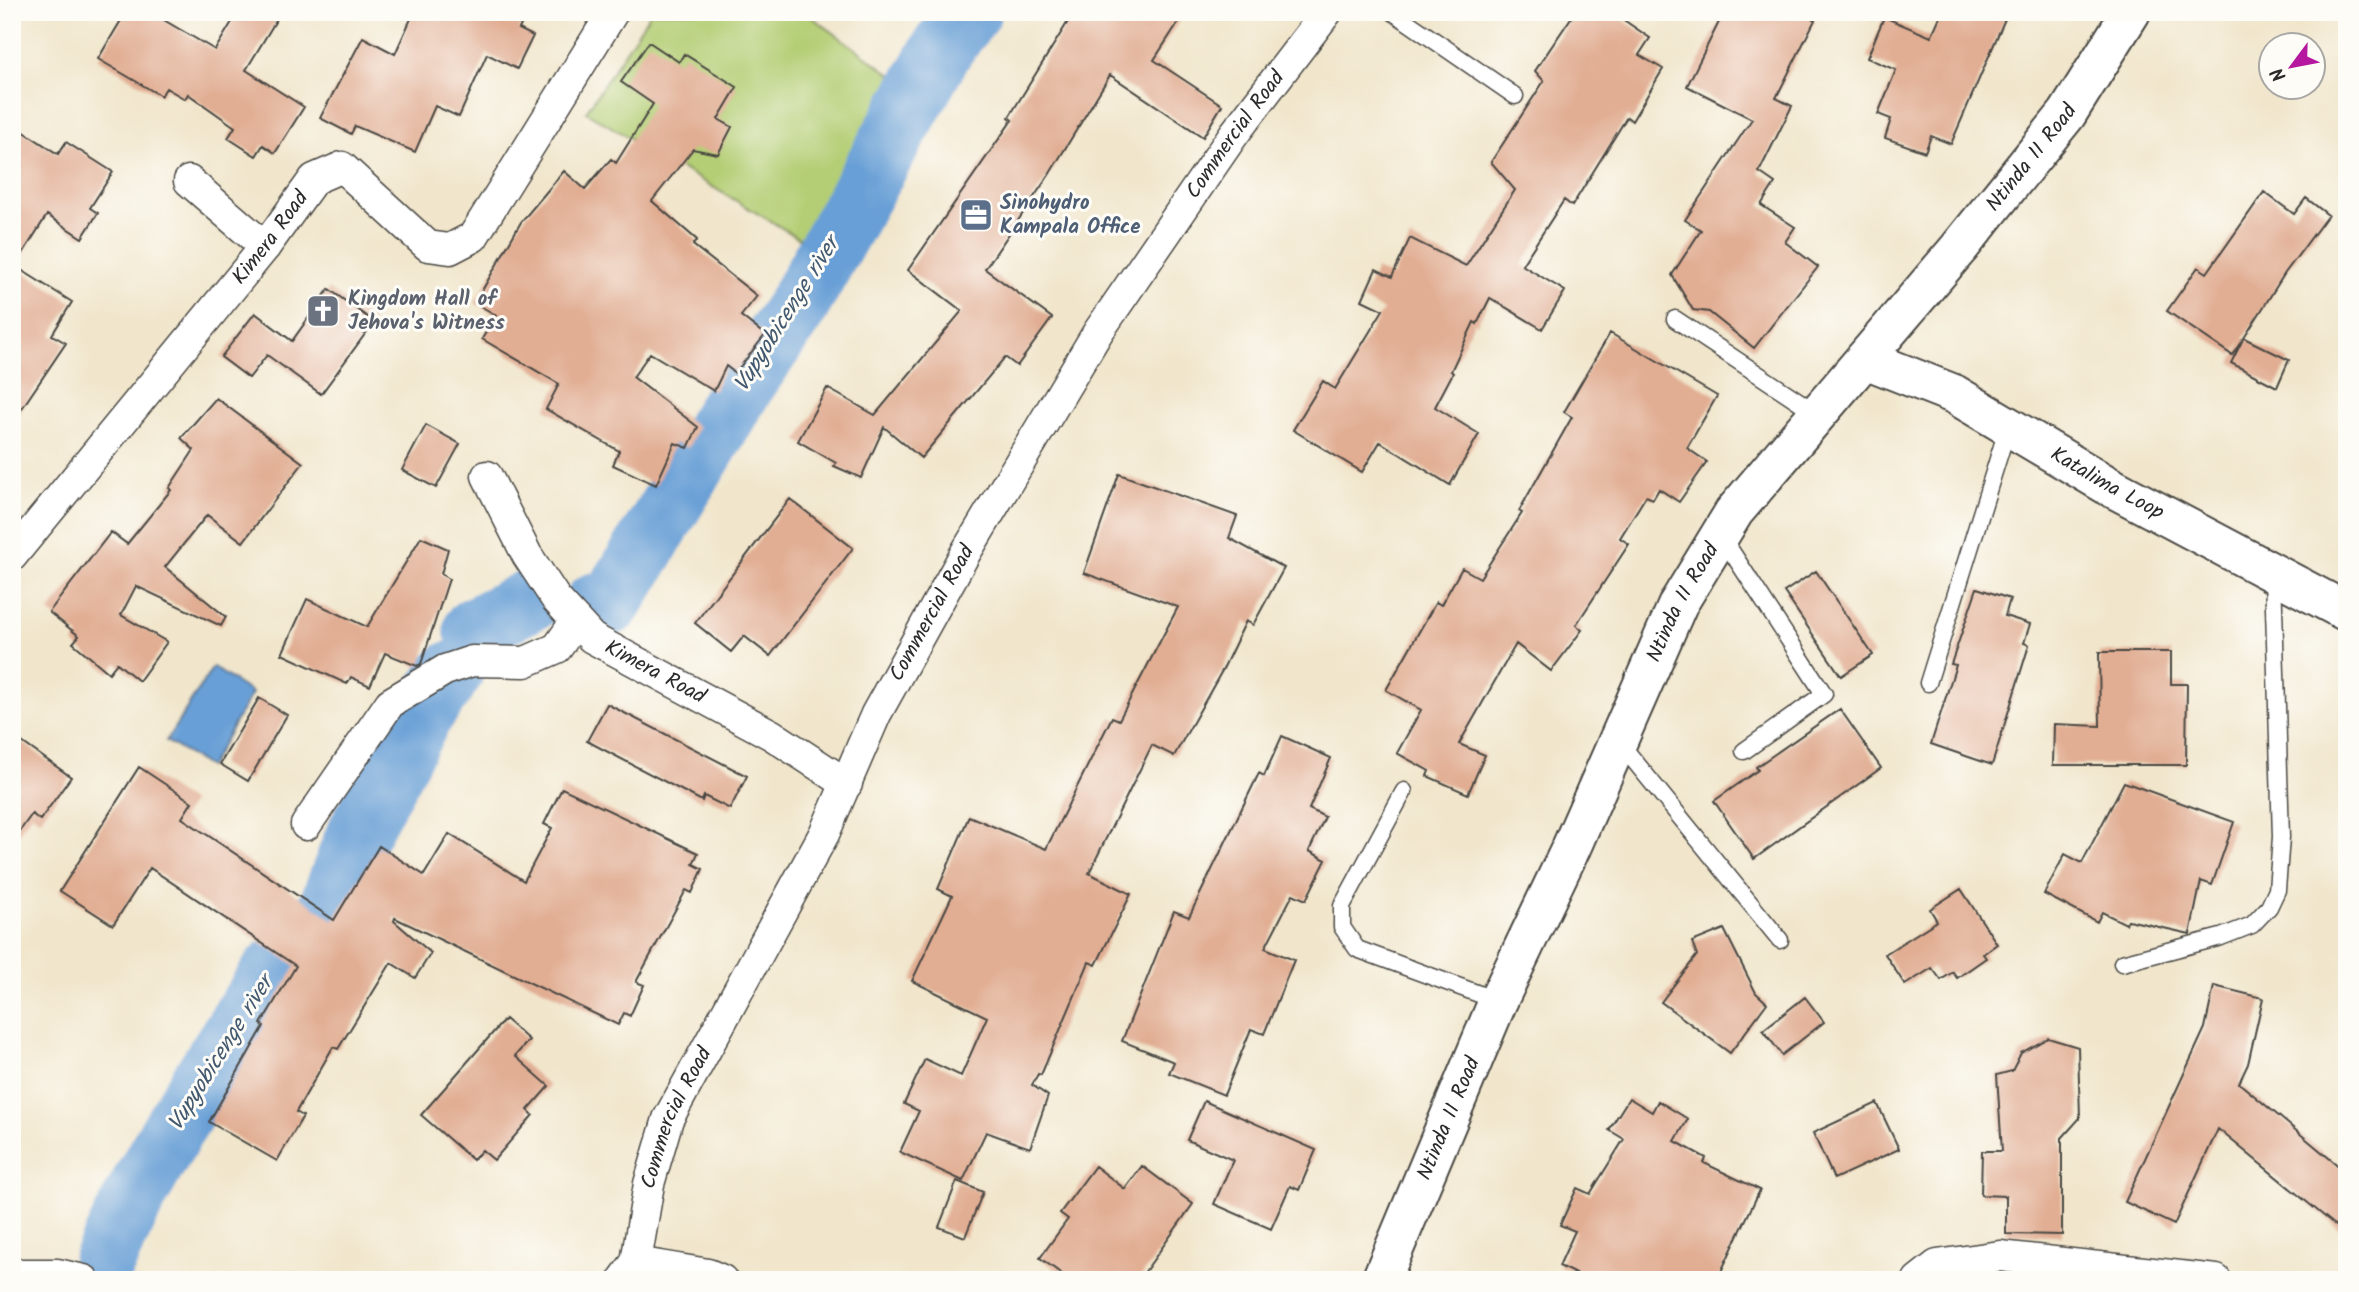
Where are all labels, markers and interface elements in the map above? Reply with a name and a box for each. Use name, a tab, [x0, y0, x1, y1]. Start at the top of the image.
north arrow	[2258, 32, 2328, 102]
text: N	[2263, 61, 2295, 87]
street label: Commercial Road	[1178, 63, 1294, 206]
street label: Ntinda II Road	[1978, 97, 2086, 219]
street label: Kimera Road	[224, 183, 317, 292]
place label: Sinohydro Kampala Office	[1000, 187, 1140, 244]
office icon: Sinohydro Kampala Office	[957, 196, 995, 234]
water label: Vupyobicenge river	[725, 227, 852, 400]
place label: Kingdom Hall of Jehova's Witness	[348, 283, 505, 340]
church icon: Kingdom Hall of Jehova's Witness	[304, 292, 342, 330]
street label: Katalima Loop	[2044, 438, 2170, 529]
street label: Ntinda II Road	[1638, 536, 1728, 667]
street label: Commercial Road	[881, 538, 983, 688]
street label: Kimera Road	[598, 631, 712, 713]
water label: Vupyobicenge river	[159, 966, 286, 1139]
street label: Commercial Road	[632, 1041, 721, 1193]
street label: Ntinda II Road	[1408, 1051, 1489, 1185]

